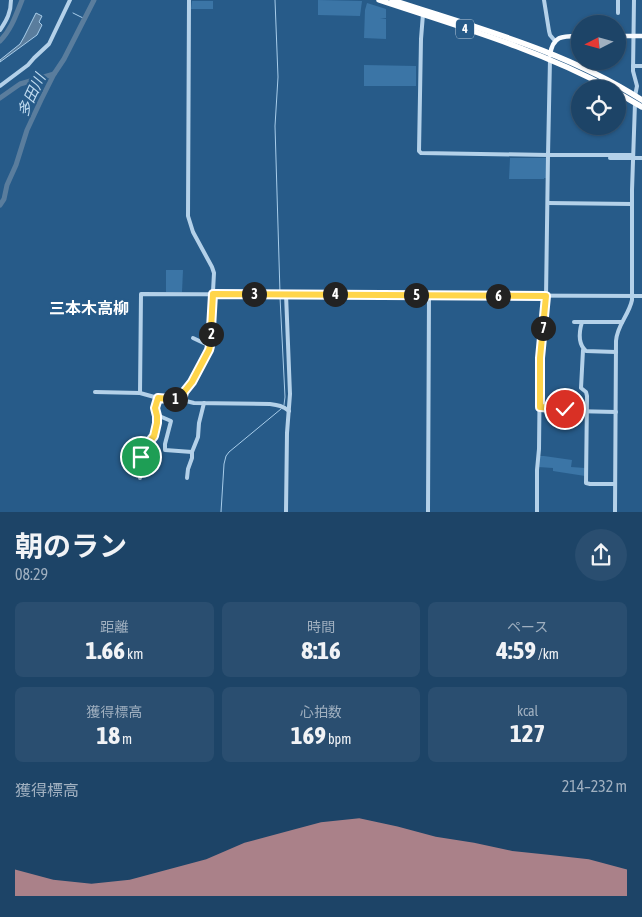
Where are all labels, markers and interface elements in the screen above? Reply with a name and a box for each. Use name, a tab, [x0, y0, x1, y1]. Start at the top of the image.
north arrow	[571, 15, 626, 70]
map controls	[571, 15, 626, 135]
road number: 4	[456, 20, 474, 38]
water label: 多田川	[14, 69, 49, 119]
button: locate	[571, 80, 626, 135]
pin: 3	[242, 282, 266, 306]
pin: 4	[322, 282, 348, 306]
pin: 5	[404, 282, 428, 308]
pin: 6	[486, 284, 510, 308]
text: 3	[251, 286, 258, 302]
text: 4	[332, 286, 339, 302]
text: 5	[413, 287, 420, 303]
text: 6	[495, 288, 502, 304]
district label: 三本木高柳	[49, 299, 129, 317]
pin: 7	[530, 316, 556, 340]
text: 7	[540, 320, 547, 336]
pin: 2	[198, 322, 224, 346]
text: 2	[208, 326, 215, 342]
pin: 1	[162, 386, 188, 412]
pin	[544, 388, 586, 430]
text: 1	[172, 391, 179, 407]
icon: check	[551, 395, 579, 423]
pin	[120, 436, 162, 478]
icon: arrive	[127, 443, 155, 471]
button: share	[575, 529, 627, 581]
text: 朝のラン	[15, 530, 127, 562]
text: 08:29	[15, 565, 48, 583]
text: 距離	[100, 619, 128, 635]
text: 時間	[307, 619, 335, 635]
text: ペース	[507, 619, 548, 635]
text: 1.66	[85, 636, 125, 664]
text: 8:16	[301, 636, 341, 664]
text: 4:59	[496, 636, 536, 664]
text: km	[125, 646, 143, 662]
text: /km	[536, 646, 559, 662]
text: kcal	[517, 703, 538, 719]
text: 獲得標高	[86, 704, 142, 720]
text: 心拍数	[300, 704, 342, 720]
text: 127	[510, 719, 545, 747]
text: 18	[97, 721, 120, 749]
text: 169	[291, 721, 326, 749]
text: m	[120, 731, 132, 747]
text: bpm	[326, 731, 351, 747]
text: 214–232 m	[562, 777, 627, 795]
text: 獲得標高	[15, 781, 79, 799]

